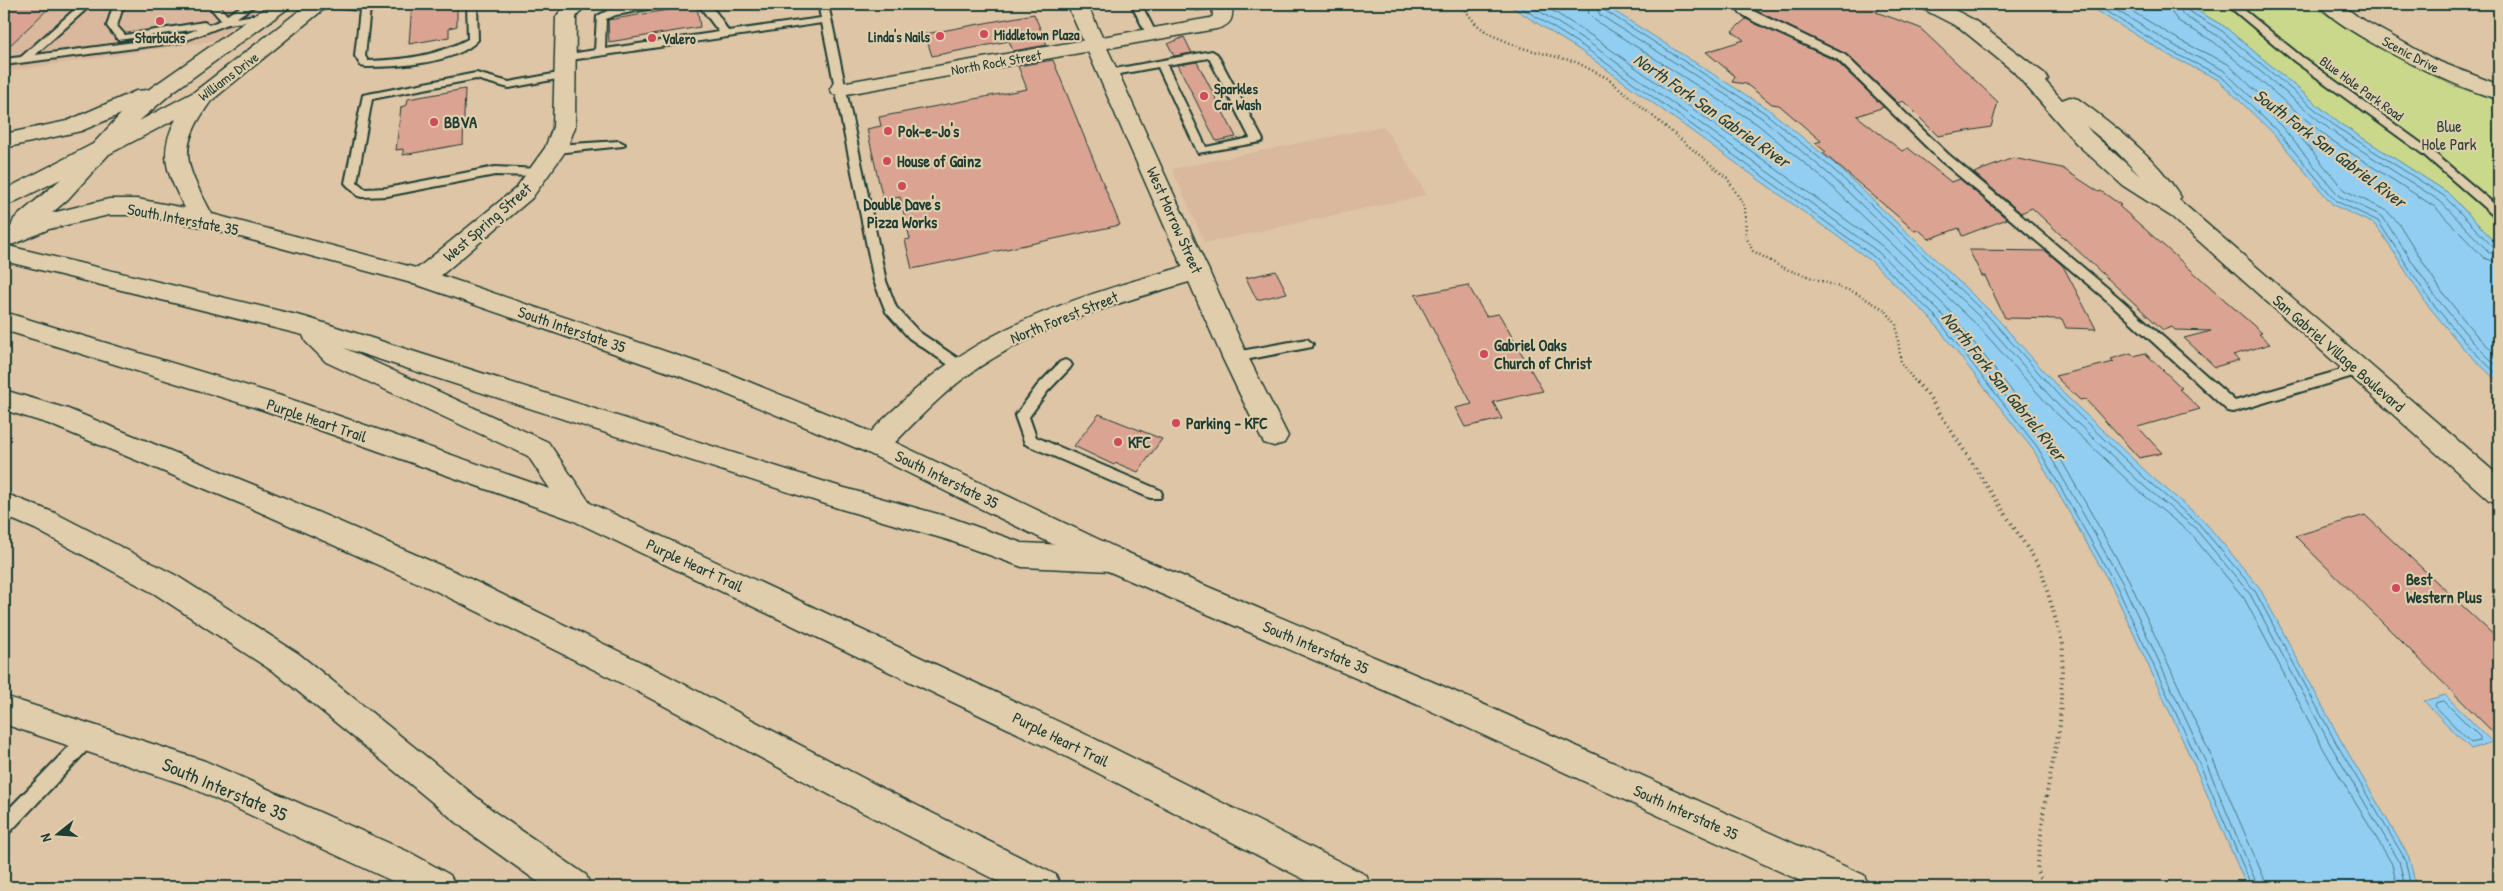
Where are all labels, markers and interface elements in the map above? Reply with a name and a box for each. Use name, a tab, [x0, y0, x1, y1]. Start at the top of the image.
marker: Starbucks	[154, 15, 166, 27]
place label: Middletown Plaza	[994, 25, 1080, 44]
place label: Linda's Nails	[868, 27, 931, 46]
place label: Starbucks	[135, 28, 186, 47]
marker: Middletown Plaza	[978, 28, 990, 40]
place label: Valero	[662, 29, 696, 48]
marker: Linda's Nails	[934, 30, 946, 42]
street label: Scenic Drive	[2379, 31, 2443, 77]
marker: Valero	[646, 32, 658, 44]
street label: North Rock Street	[949, 45, 1043, 79]
street label: Williams Drive	[194, 47, 262, 105]
water label: North Fork San Gabriel River	[1629, 47, 1797, 175]
street label: Blue Hole Park Road	[2316, 51, 2408, 125]
place label: Sparkles Car Wash	[1214, 79, 1261, 114]
water label: South Fork San Gabriel River	[2249, 83, 2413, 215]
marker: Sparkles Car Wash	[1198, 90, 1210, 102]
place label: BBVA	[444, 111, 477, 133]
park label: Blue Hole Park	[2421, 115, 2477, 155]
marker: BBVA	[428, 116, 440, 128]
place label: Pok-e-Jo's	[898, 120, 960, 142]
marker: Pok-e-Jo's	[882, 125, 894, 137]
place label: House of Gainz	[897, 150, 981, 172]
marker: House of Gainz	[881, 155, 893, 167]
street label: West Morrow Street	[1142, 163, 1209, 277]
street label: West Spring Street	[438, 177, 536, 267]
marker: Double Dave's Pizza Works	[896, 180, 908, 192]
place label: Double Dave's Pizza Works	[864, 193, 941, 233]
street label: South Interstate 35	[126, 197, 241, 241]
street label: North Forest Street	[1007, 285, 1122, 349]
street label: San Gabriel Village Boulevard	[2268, 289, 2410, 417]
street label: South Interstate 35	[515, 300, 629, 358]
water label: North Fork San Gabriel River	[1936, 306, 2073, 468]
place label: Gabriel Oaks Church of Christ	[1494, 334, 1592, 374]
marker: Gabriel Oaks Church of Christ	[1478, 348, 1490, 360]
street label: Purple Heart Trail	[264, 393, 371, 448]
place label: Parking - KFC	[1186, 412, 1268, 435]
marker: Parking - KFC	[1170, 417, 1182, 429]
place label: KFC	[1128, 431, 1151, 453]
marker: KFC	[1112, 436, 1124, 448]
street label: South Interstate 35	[892, 444, 1003, 514]
street label: Purple Heart Trail	[643, 533, 748, 597]
place label: Best Western Plus	[2406, 568, 2483, 608]
marker: Best Western Plus	[2390, 582, 2402, 594]
street label: South Interstate 35	[1260, 615, 1372, 679]
street label: Purple Heart Trail	[1009, 706, 1114, 772]
street label: South Interstate 35	[158, 751, 292, 827]
street label: South Interstate 35	[1630, 779, 1742, 845]
north arrow	[32, 808, 82, 858]
text: N	[35, 831, 55, 844]

